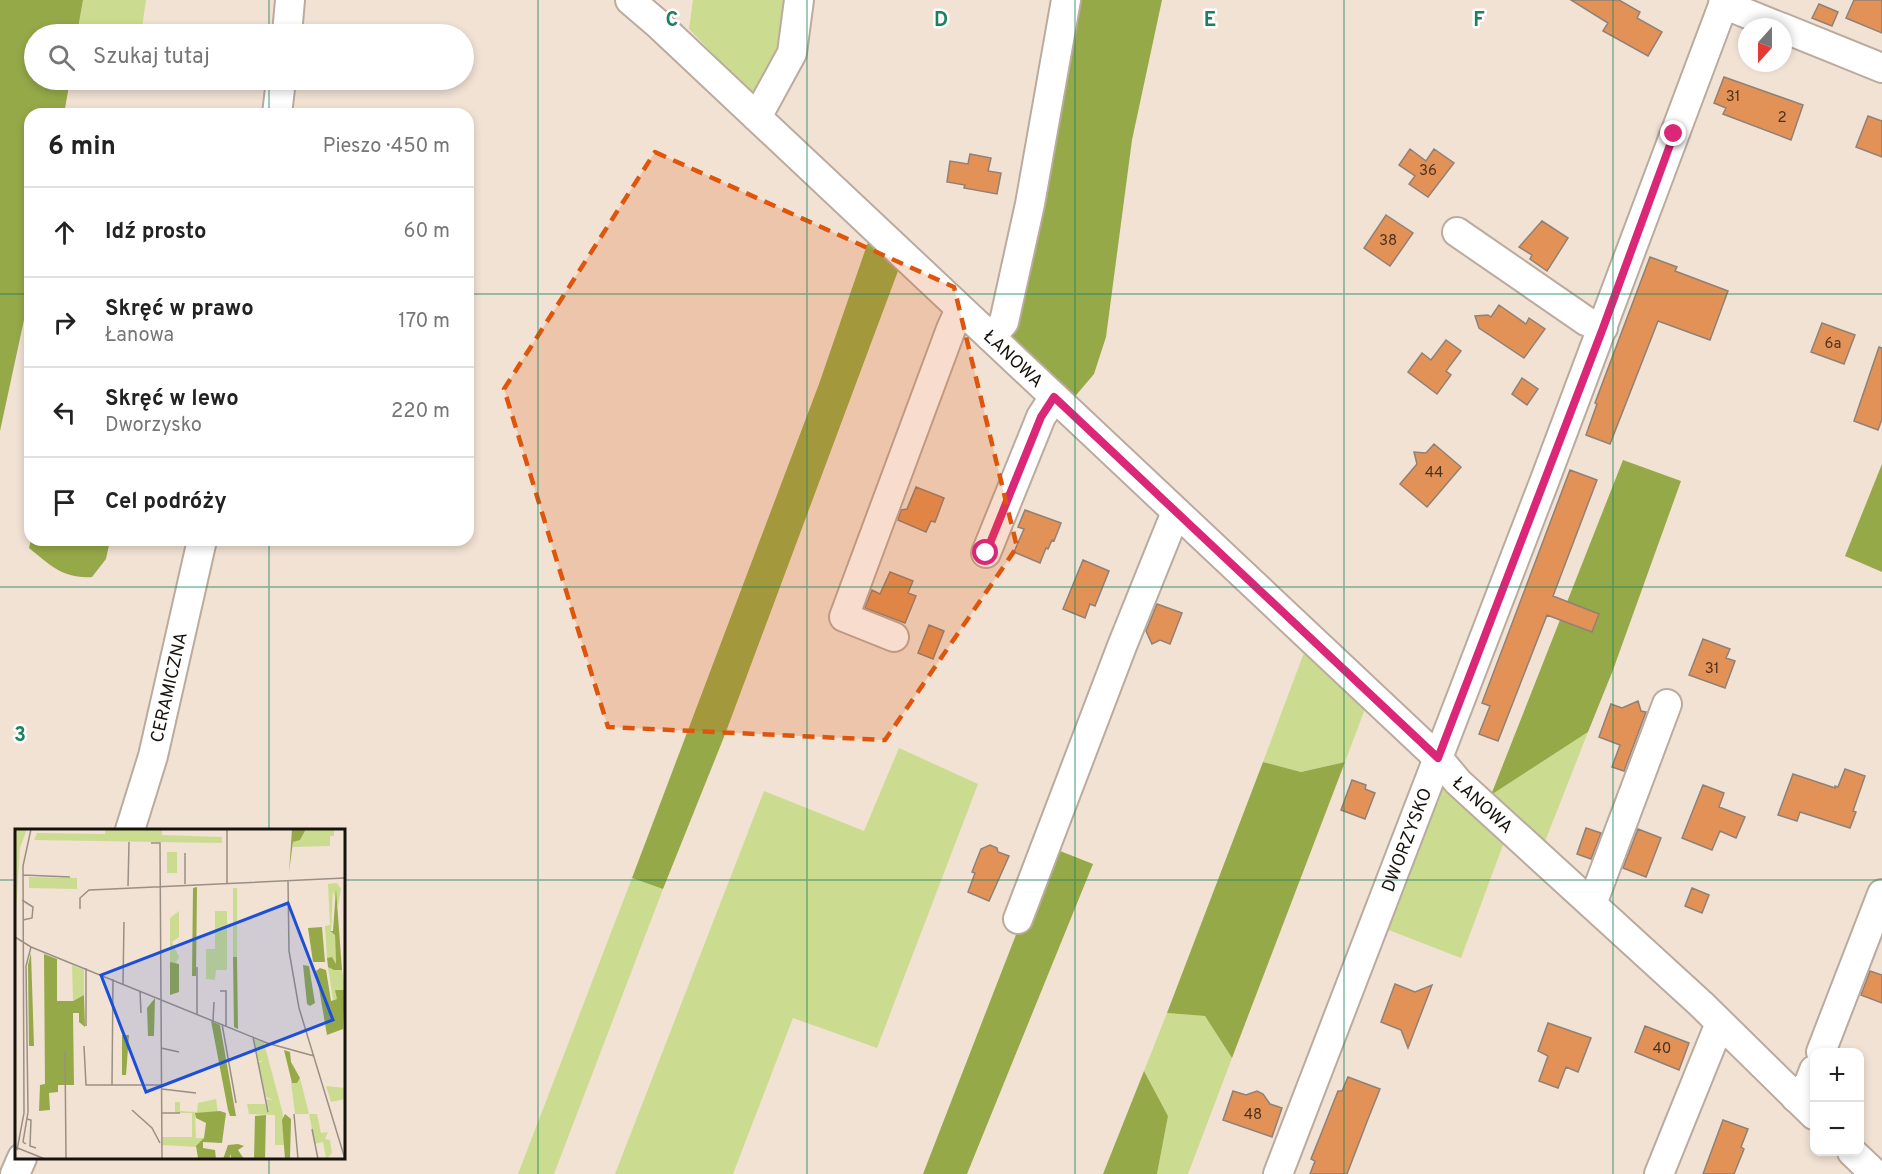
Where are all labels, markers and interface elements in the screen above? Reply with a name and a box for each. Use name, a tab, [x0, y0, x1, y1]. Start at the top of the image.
text: C	[666, 8, 678, 34]
text: D	[934, 8, 948, 34]
text: E	[1204, 8, 1216, 34]
text: F	[1473, 8, 1485, 34]
north arrow	[1738, 18, 1792, 72]
search box	[24, 24, 474, 90]
icon: search	[45, 41, 78, 74]
text: Szukaj tutaj	[93, 44, 210, 71]
house number: 31	[1726, 88, 1740, 107]
house number: 2	[1777, 109, 1787, 128]
route end	[1660, 120, 1686, 146]
text: 6 min	[48, 131, 116, 164]
text: Pieszo · 450 m	[323, 134, 450, 160]
house number: 36	[1419, 162, 1437, 181]
icon: ahead	[48, 216, 81, 249]
text: Idź prosto	[105, 219, 207, 246]
text: 60 m	[404, 219, 450, 245]
house number: 38	[1379, 232, 1397, 251]
text: Skręć w prawo	[105, 296, 254, 323]
icon: right	[48, 306, 81, 339]
text: 170 m	[398, 309, 450, 335]
text: Łanowa	[105, 323, 174, 349]
street label: ŁANOWA	[978, 326, 1047, 393]
house number: 6a	[1825, 335, 1841, 354]
text: Skręć w lewo	[105, 386, 239, 413]
icon: left	[48, 396, 81, 429]
text: 220 m	[391, 399, 450, 425]
text: Dworzysko	[105, 413, 202, 439]
house number: 44	[1425, 464, 1443, 483]
icon: arrive	[48, 486, 81, 519]
text: Cel podróży	[105, 489, 227, 516]
route start	[972, 539, 998, 565]
street label: CERAMICZNA	[146, 630, 194, 745]
house number: 31	[1705, 660, 1719, 679]
text: 3	[14, 723, 26, 749]
street label: ŁANOWA	[1447, 772, 1517, 839]
street label: DWORZYSKO	[1377, 785, 1438, 896]
inset map	[15, 829, 345, 1159]
house number: 40	[1653, 1040, 1671, 1059]
map controls	[1810, 1048, 1864, 1156]
button: +	[1810, 1048, 1864, 1102]
button: −	[1810, 1102, 1864, 1156]
house number: 48	[1244, 1106, 1262, 1125]

